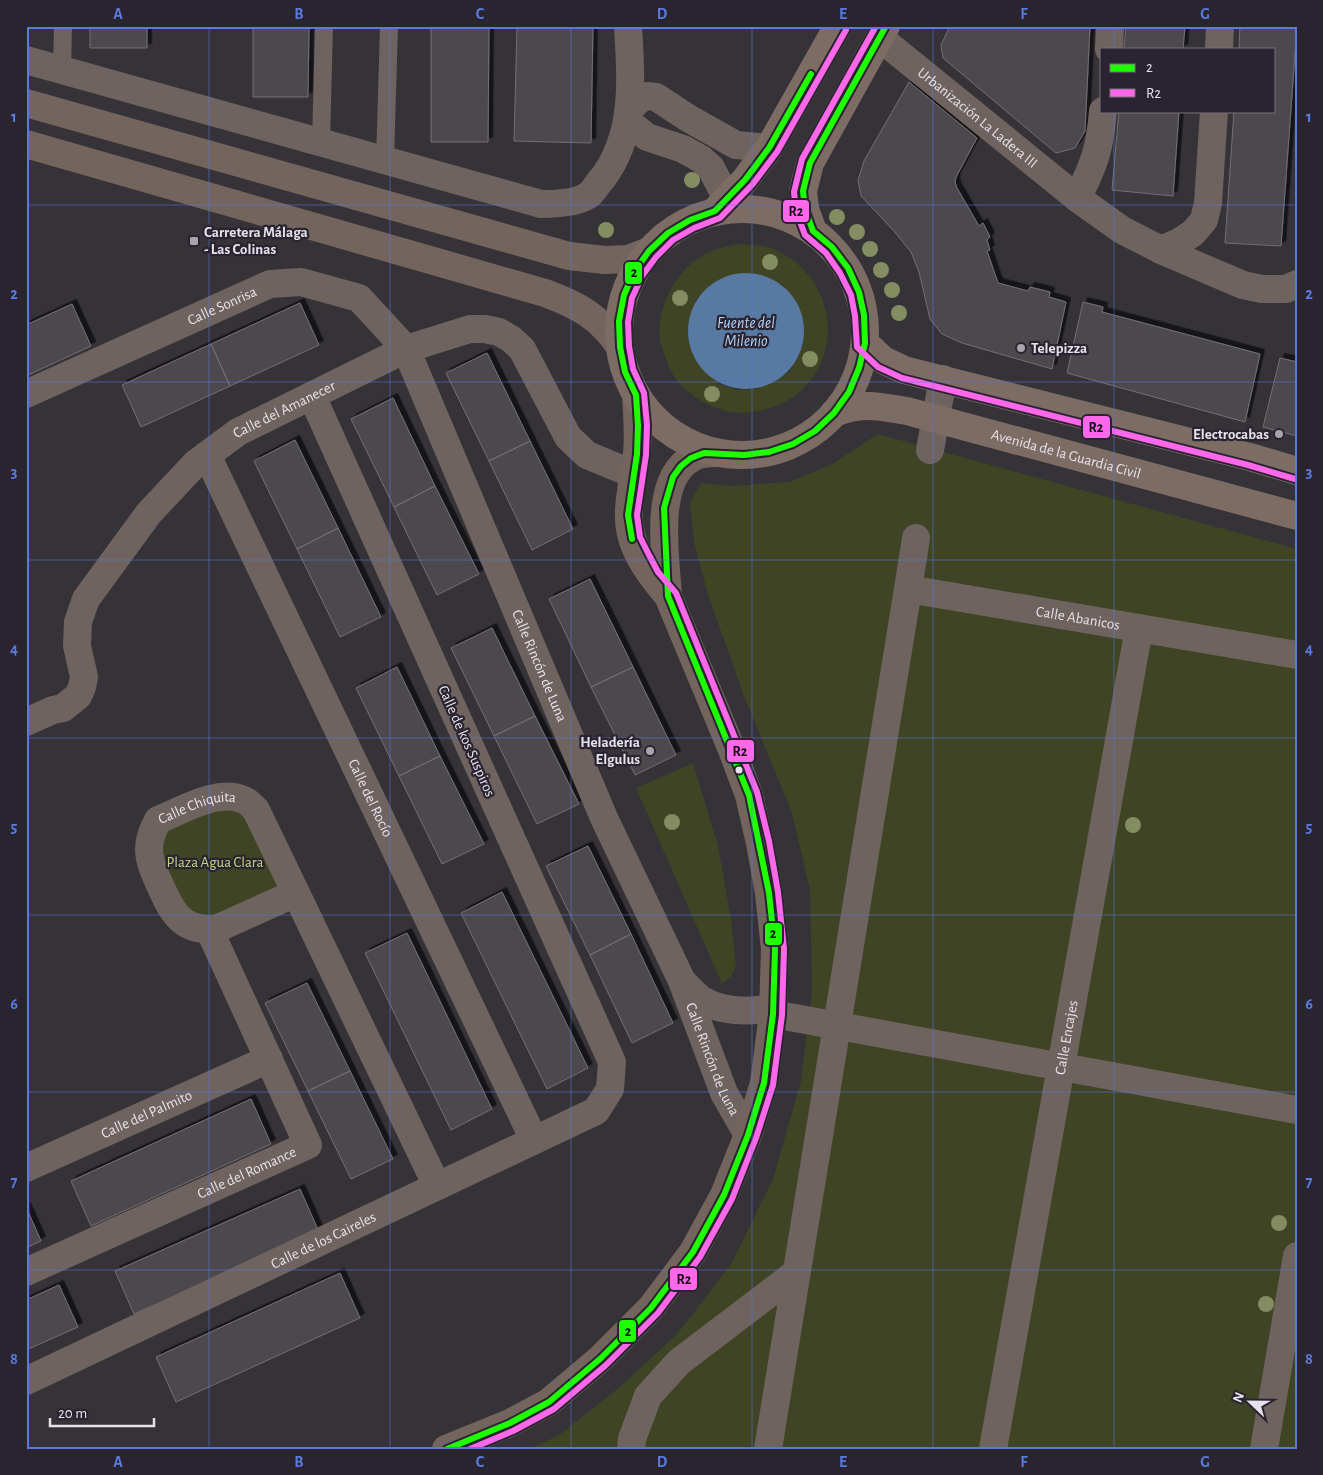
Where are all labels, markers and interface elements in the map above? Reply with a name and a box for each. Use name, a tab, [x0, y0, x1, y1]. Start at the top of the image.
text: A	[113, 6, 123, 22]
text: B	[294, 6, 304, 22]
text: C	[476, 6, 485, 22]
text: D	[657, 6, 668, 22]
text: E	[839, 6, 847, 22]
text: F	[1020, 6, 1028, 22]
text: G	[1200, 6, 1210, 22]
legend	[1100, 48, 1276, 112]
text: 2	[1146, 60, 1153, 75]
street label: Urbanización La Ladera III	[915, 65, 1040, 171]
text: R2	[1146, 86, 1161, 101]
text: 1	[11, 109, 17, 125]
text: 1	[1306, 109, 1312, 125]
line badge: R2	[782, 199, 810, 223]
text: R2	[789, 205, 804, 219]
place label: Carretera Málaga - Las Colinas	[204, 225, 308, 257]
marker: Carretera Málaga - Las Colinas	[188, 235, 200, 247]
line badge: 2	[624, 261, 643, 285]
text: 2	[631, 266, 638, 280]
street label: Calle Sonrisa	[185, 284, 259, 328]
text: 2	[10, 286, 18, 302]
text: 2	[1305, 286, 1313, 302]
water label: Fuente del Milenio	[717, 315, 775, 349]
place label: Telepizza	[1031, 341, 1087, 356]
marker: Telepizza	[1015, 342, 1027, 354]
street label: Calle del Amanecer	[230, 378, 338, 441]
line badge: R2	[1082, 415, 1111, 439]
text: R2	[1089, 421, 1104, 435]
street label: Avenida de la Guardia Civil	[989, 427, 1142, 482]
place label: Electrocabas	[1193, 427, 1269, 442]
marker: Electrocabas	[1273, 428, 1285, 440]
text: 3	[11, 464, 18, 480]
text: 3	[1306, 464, 1313, 480]
street label: Calle Abanicos	[1035, 604, 1121, 633]
street label: Calle Rincón de Luna	[509, 608, 570, 724]
text: 4	[10, 641, 18, 657]
text: 4	[1305, 641, 1313, 657]
street label: Calle de kos Suspiros	[435, 683, 498, 799]
place label: Heladería Elgulus	[580, 735, 640, 767]
line badge: R2	[726, 739, 755, 763]
marker: Heladería Elgulus	[644, 745, 656, 757]
text: R2	[733, 745, 748, 759]
street label: Calle del Rocío	[345, 757, 395, 839]
unlabelled marker	[734, 765, 744, 775]
street label: Calle Chiquita	[156, 789, 237, 827]
text: 5	[11, 819, 18, 835]
text: 5	[1306, 819, 1313, 835]
park label: Plaza Agua Clara	[167, 855, 264, 870]
line badge: 2	[764, 922, 783, 946]
text: 2	[770, 927, 777, 941]
text: 6	[10, 996, 18, 1012]
text: 6	[1305, 996, 1313, 1012]
street label: Calle Encajes	[1053, 999, 1081, 1076]
street label: Calle Rincón de Luna	[683, 1001, 742, 1118]
street label: Calle del Palmito	[99, 1087, 195, 1141]
street label: Calle del Romance	[195, 1144, 299, 1202]
text: 7	[11, 1174, 18, 1190]
text: 7	[1306, 1174, 1313, 1190]
street label: Calle de los Caireles	[269, 1209, 378, 1272]
line badge: R2	[669, 1267, 698, 1291]
text: R2	[677, 1273, 692, 1287]
line badge: 2	[618, 1319, 637, 1343]
text: 2	[625, 1325, 632, 1339]
text: 8	[10, 1351, 18, 1367]
text: 8	[1305, 1351, 1313, 1367]
north arrow	[1226, 1378, 1276, 1428]
text: N	[1231, 1390, 1247, 1405]
scale bar	[50, 1395, 154, 1427]
text: 20 m	[58, 1406, 87, 1421]
text: A	[113, 1454, 123, 1470]
text: B	[294, 1454, 304, 1470]
text: C	[476, 1454, 485, 1470]
text: D	[657, 1454, 668, 1470]
text: E	[839, 1454, 847, 1470]
text: F	[1020, 1454, 1028, 1470]
text: G	[1200, 1454, 1210, 1470]

